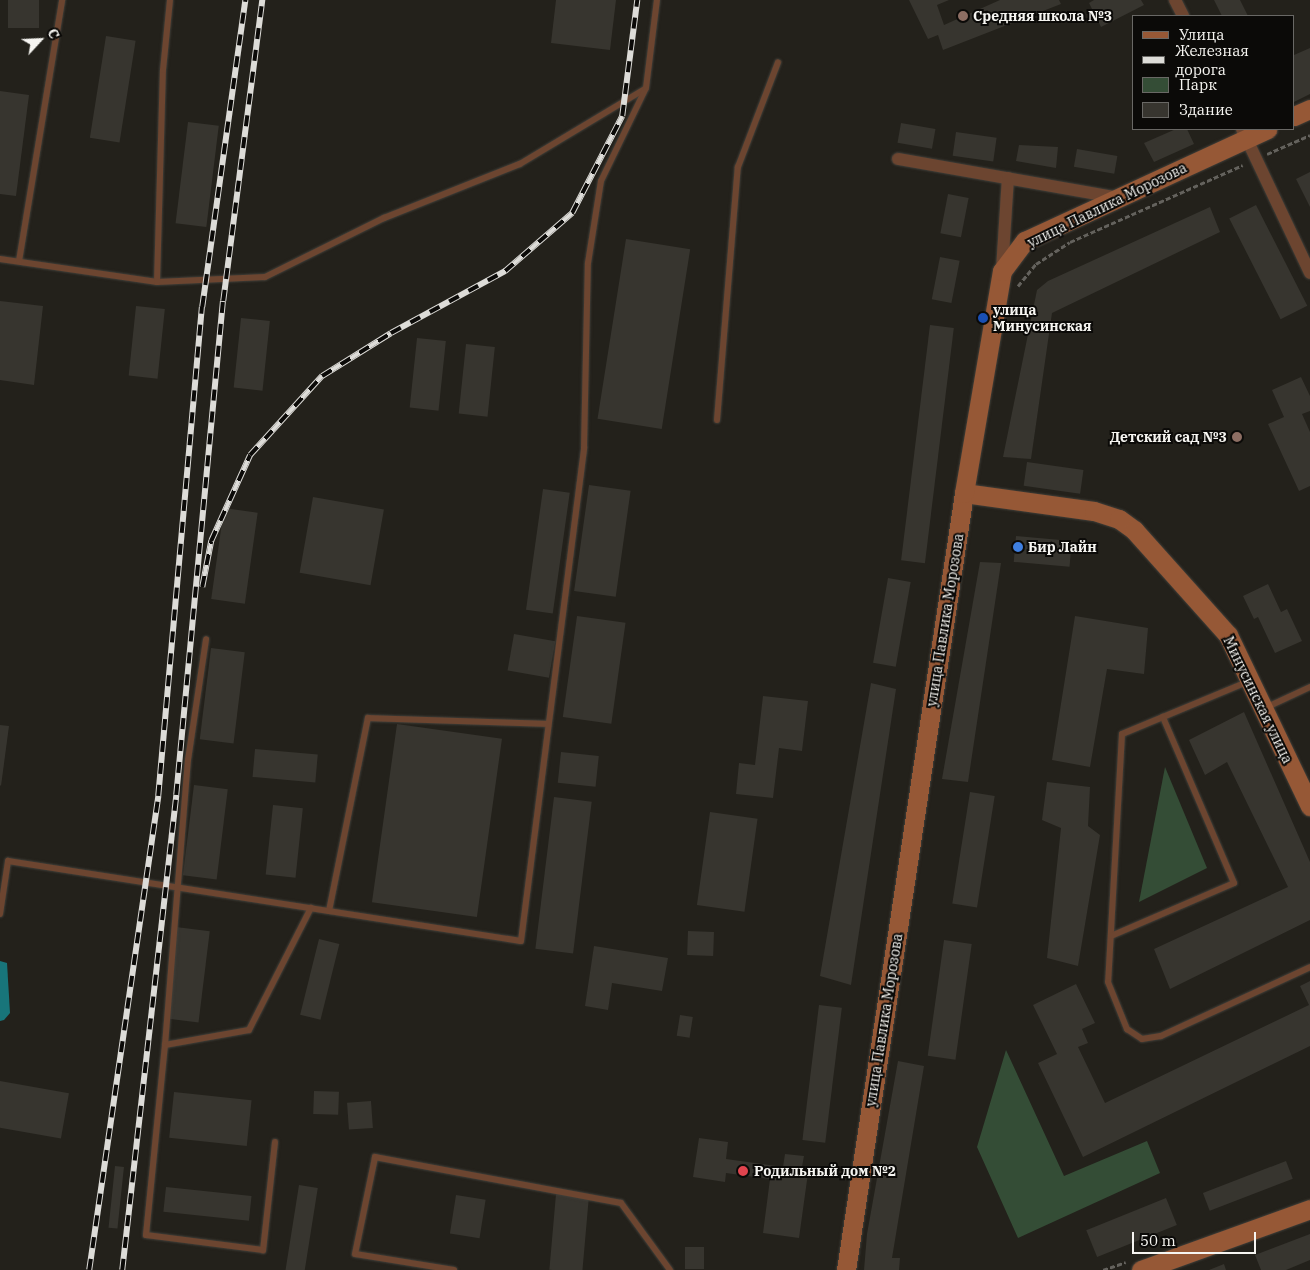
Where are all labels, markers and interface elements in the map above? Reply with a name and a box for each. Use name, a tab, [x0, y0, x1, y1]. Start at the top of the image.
place label: Средняя школа №3	[973, 8, 1112, 24]
marker: Средняя школа №3	[957, 10, 969, 22]
north arrow	[15, 15, 65, 65]
legend	[1132, 15, 1295, 130]
text: Улица	[1179, 25, 1224, 44]
text: С	[43, 26, 64, 42]
text: Железная дорога	[1175, 41, 1249, 79]
text: Парк	[1179, 75, 1217, 94]
text: Здание	[1179, 100, 1233, 119]
street label: улица Павлика Морозова	[1025, 159, 1189, 251]
place label: улица Минусинская	[993, 302, 1091, 334]
marker: улица Минусинская	[977, 312, 989, 324]
place label: Детский сад №3	[1110, 429, 1227, 445]
marker: Детский сад №3	[1231, 431, 1243, 443]
street label: улица Павлика Морозова	[923, 532, 967, 708]
place label: Бир Лайн	[1028, 539, 1097, 555]
marker: Бир Лайн	[1012, 541, 1024, 553]
street label: Минусинская улица	[1220, 634, 1296, 766]
street label: улица Павлика Морозова	[862, 932, 906, 1108]
place label: Родильный дом №2	[754, 1163, 896, 1179]
marker: Родильный дом №2	[736, 1164, 750, 1178]
scale bar	[1135, 1222, 1259, 1254]
text: 50 m	[1140, 1231, 1176, 1250]

